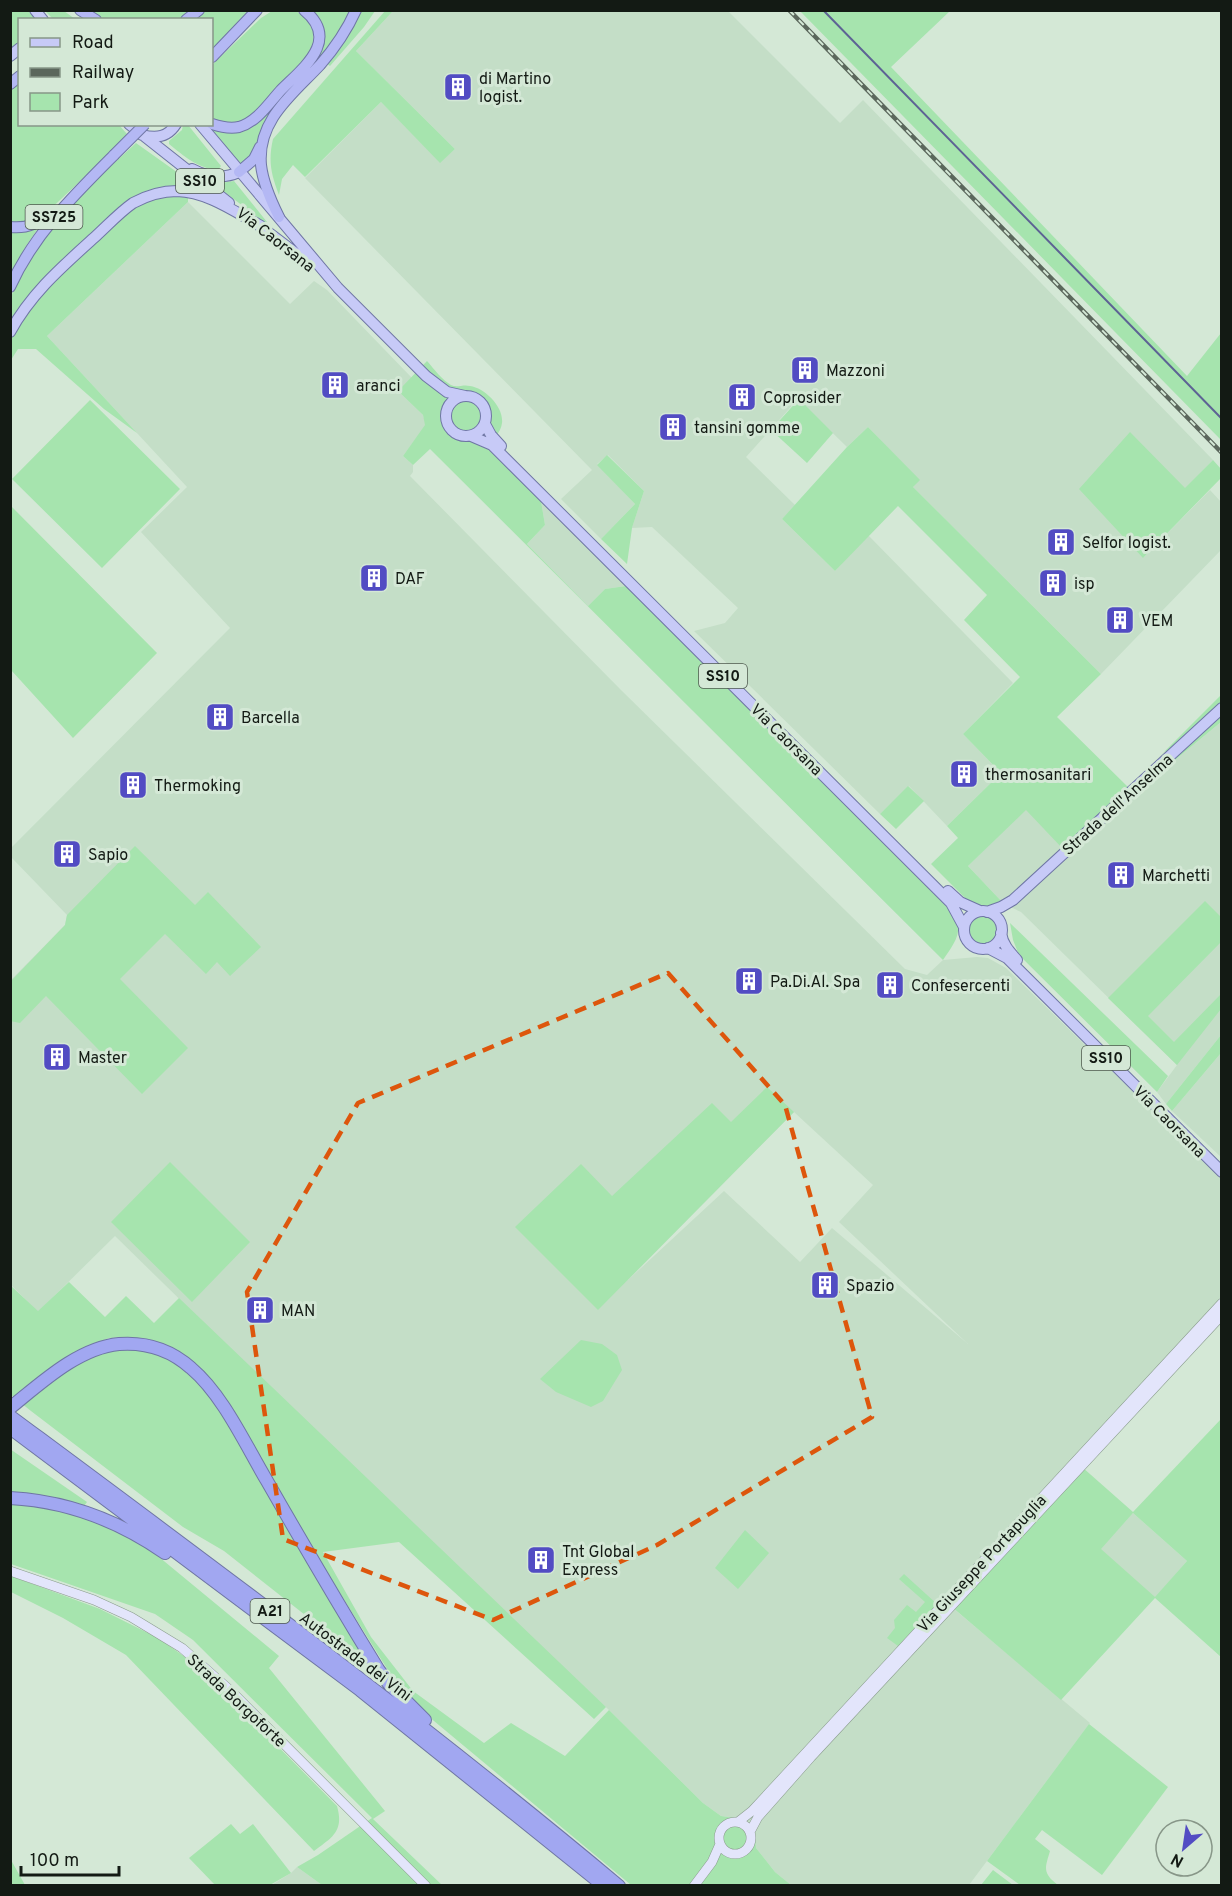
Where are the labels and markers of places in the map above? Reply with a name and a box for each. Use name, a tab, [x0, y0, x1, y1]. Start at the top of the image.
place label: di Martino logist.	[479, 70, 551, 108]
building icon: di Martino logist.	[442, 71, 474, 103]
building icon: Mazzoni	[789, 354, 821, 386]
place label: Mazzoni	[826, 362, 885, 382]
building icon: aranci	[319, 369, 351, 401]
place label: aranci	[356, 377, 400, 397]
building icon: Coprosider	[726, 381, 758, 413]
place label: Coprosider	[763, 389, 841, 409]
building icon: tansini gomme	[657, 411, 689, 443]
place label: tansini gomme	[694, 419, 800, 439]
building icon: Selfor logist.	[1045, 526, 1077, 558]
place label: Selfor logist.	[1082, 534, 1171, 554]
building icon: DAF	[358, 562, 390, 594]
building icon: isp	[1037, 567, 1069, 599]
place label: DAF	[395, 570, 425, 590]
place label: isp	[1074, 575, 1095, 595]
building icon: VEM	[1104, 604, 1136, 636]
place label: VEM	[1141, 612, 1173, 632]
building icon: Barcella	[204, 701, 236, 733]
place label: Barcella	[241, 709, 300, 729]
building icon: thermosanitari	[948, 758, 980, 790]
place label: thermosanitari	[985, 766, 1091, 786]
building icon: Thermoking	[117, 769, 149, 801]
place label: Thermoking	[154, 777, 241, 797]
building icon: Sapio	[51, 838, 83, 870]
place label: Sapio	[88, 846, 128, 866]
building icon: Marchetti	[1105, 859, 1137, 891]
place label: Marchetti	[1142, 867, 1210, 887]
building icon: Pa.Di.Al. Spa	[733, 965, 765, 997]
building icon: Confesercenti	[874, 969, 906, 1001]
place label: Pa.Di.Al. Spa	[770, 973, 860, 993]
place label: Confesercenti	[911, 977, 1010, 997]
building icon: Master	[41, 1041, 73, 1073]
place label: Master	[78, 1049, 127, 1069]
building icon: Spazio	[809, 1269, 841, 1301]
place label: Spazio	[846, 1277, 894, 1297]
building icon: MAN	[244, 1294, 276, 1326]
place label: MAN	[281, 1302, 315, 1322]
place label: Tnt Global Express	[562, 1543, 634, 1581]
building icon: Tnt Global Express	[525, 1544, 557, 1576]

